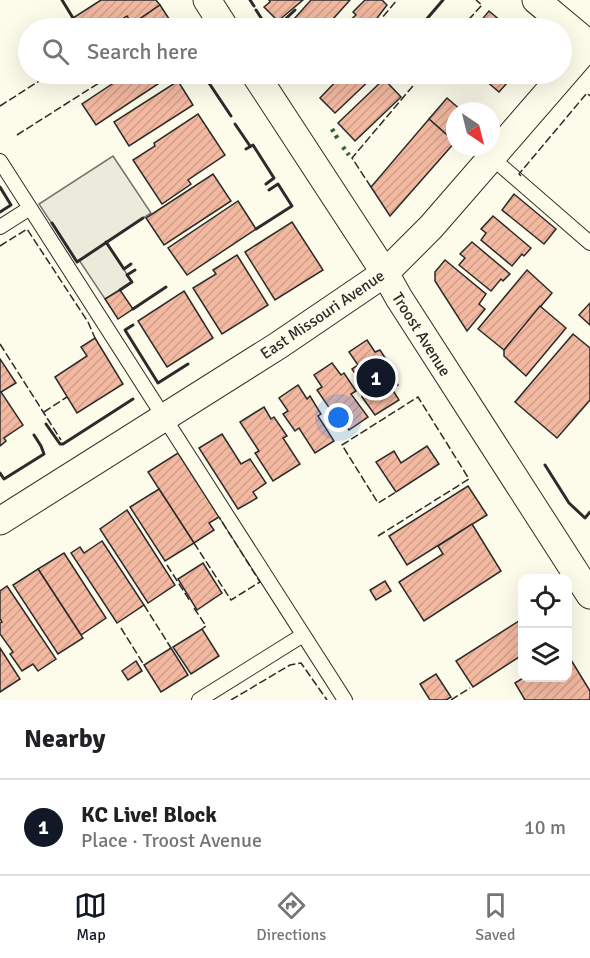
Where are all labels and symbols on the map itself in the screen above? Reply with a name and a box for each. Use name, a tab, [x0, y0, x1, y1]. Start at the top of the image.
north arrow	[446, 102, 500, 156]
street label: East Missouri Avenue	[257, 266, 388, 364]
street label: Troost Avenue	[387, 289, 455, 380]
pin: 1	[356, 356, 395, 400]
your location	[324, 403, 353, 432]

